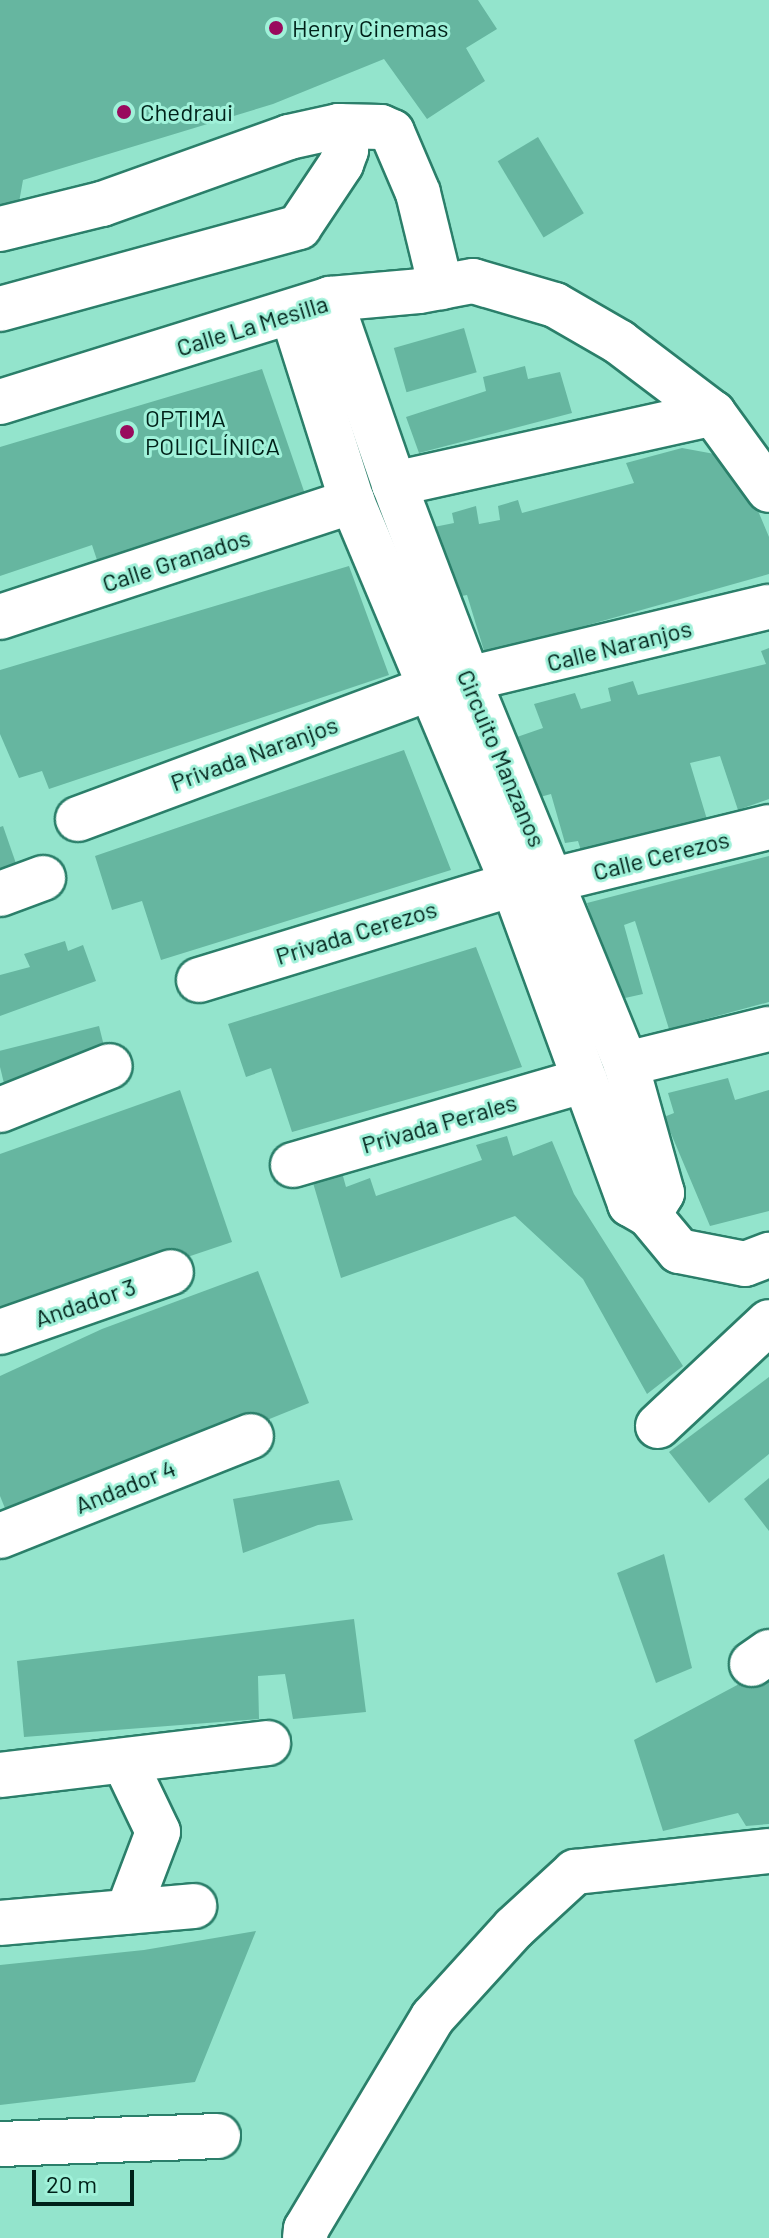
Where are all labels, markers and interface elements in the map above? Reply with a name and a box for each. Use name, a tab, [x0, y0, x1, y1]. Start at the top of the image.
place label: Henry Cinemas	[292, 14, 449, 42]
marker: Henry Cinemas	[267, 19, 285, 37]
place label: Chedraui	[140, 98, 233, 126]
marker: Chedraui	[115, 103, 133, 121]
street label: Calle La Mesilla	[173, 288, 331, 362]
place label: OPTIMA POLICLÍNICA	[145, 404, 280, 460]
marker: OPTIMA POLICLÍNICA	[116, 421, 138, 443]
street label: Calle Granados	[98, 523, 254, 597]
street label: Calle Naranjos	[544, 613, 694, 677]
street label: Circuito Manzanos	[452, 665, 552, 851]
street label: Privada Naranjos	[167, 709, 341, 797]
street label: Calle Cerezos	[590, 824, 732, 886]
street label: Privada Cerezos	[272, 894, 440, 970]
street label: Privada Perales	[358, 1087, 520, 1159]
street label: Andador 3	[31, 1271, 139, 1333]
street label: Andador 4	[71, 1453, 179, 1519]
scale bar	[36, 2154, 138, 2204]
text: 20 m	[46, 2169, 97, 2198]

